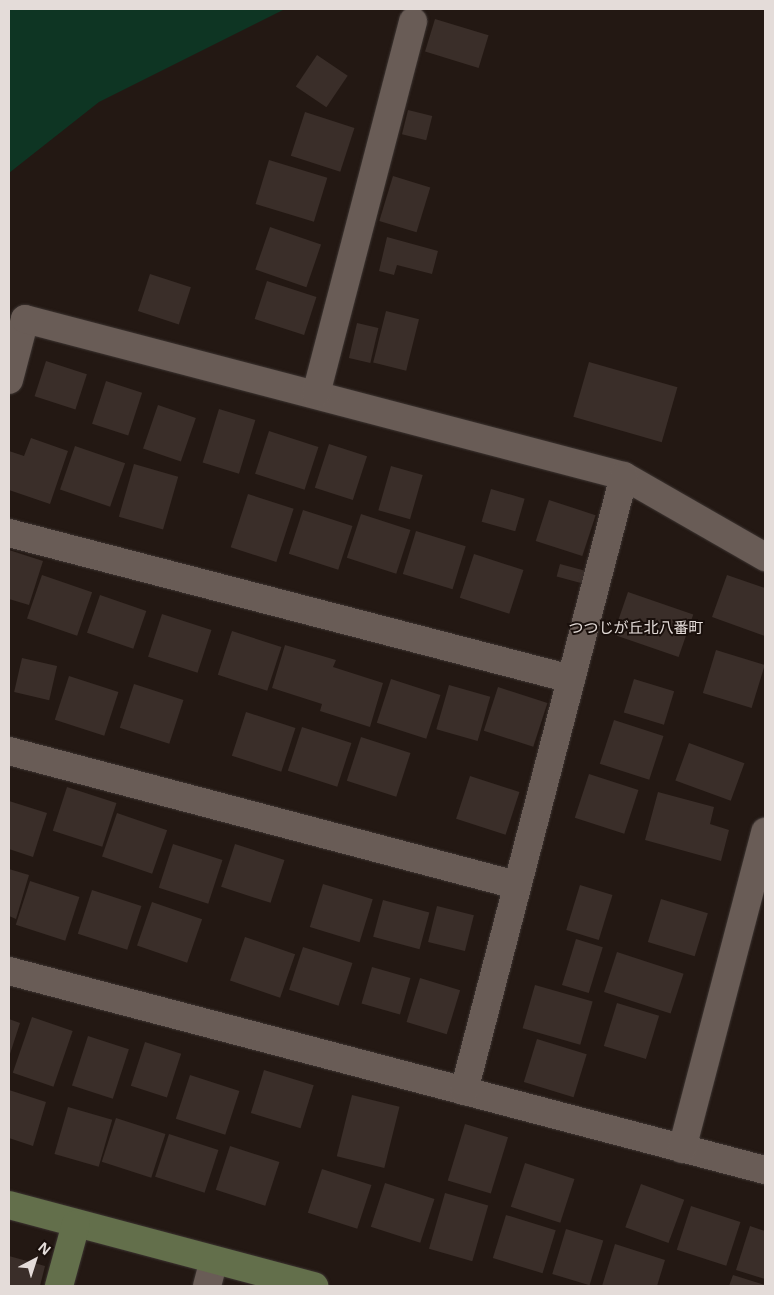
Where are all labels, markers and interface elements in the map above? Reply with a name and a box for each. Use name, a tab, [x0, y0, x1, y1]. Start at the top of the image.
district label: つつじが丘北八番町	[569, 619, 703, 637]
north arrow	[10, 1235, 60, 1285]
text: N	[34, 1237, 55, 1259]

